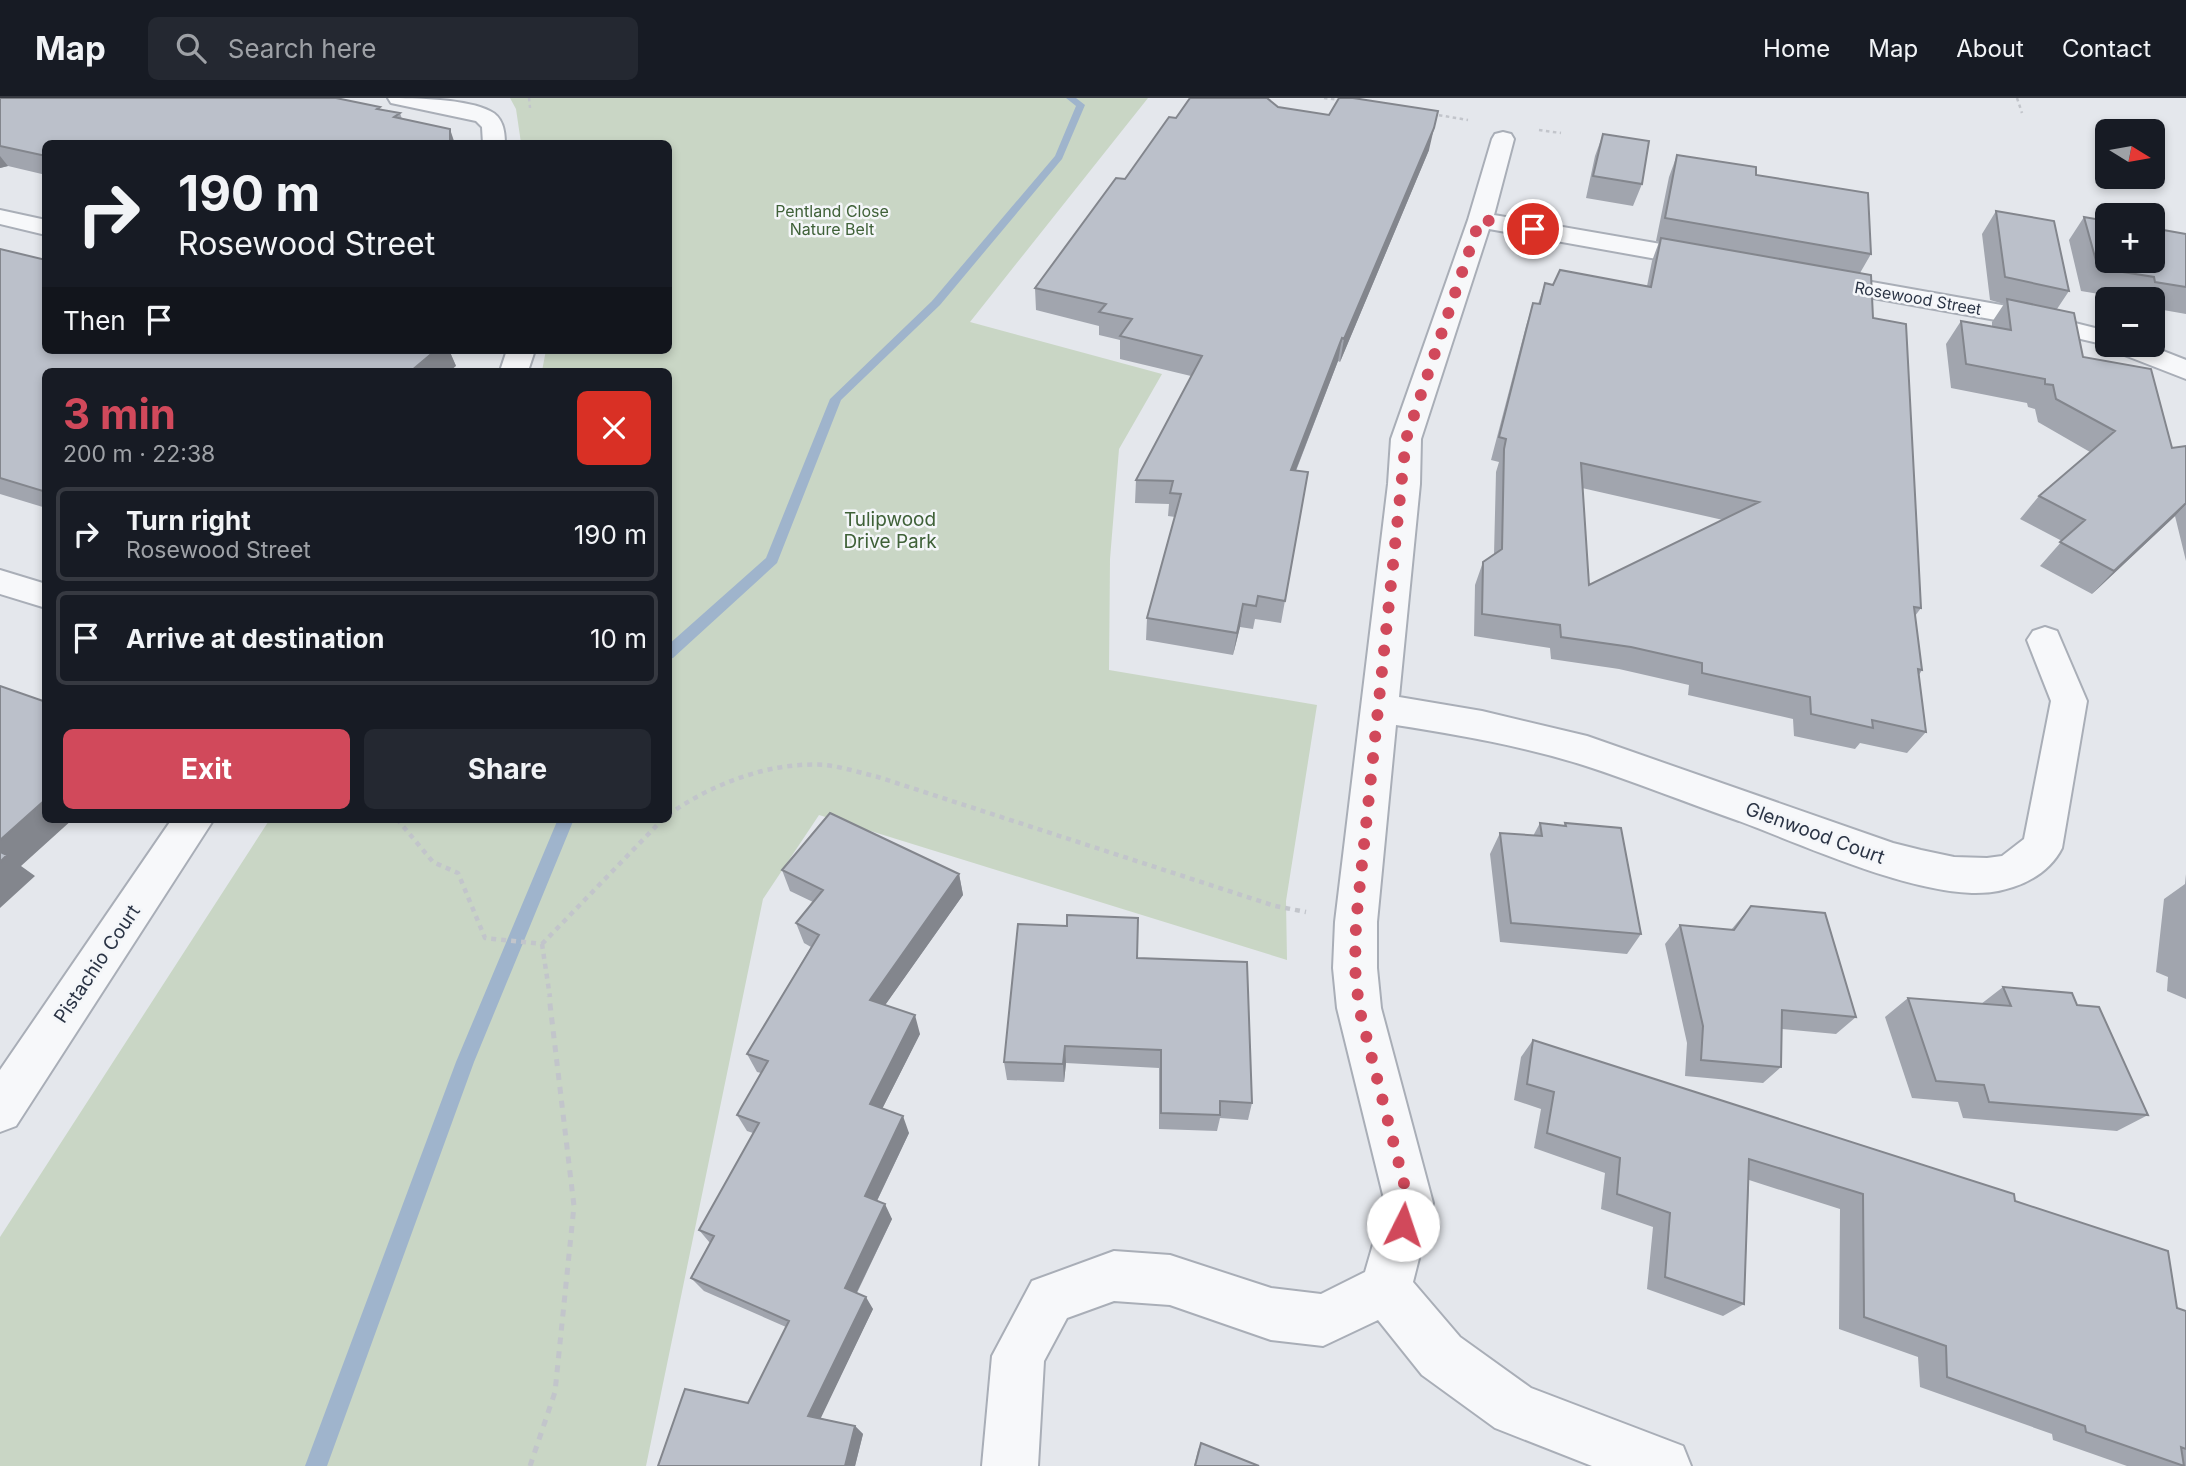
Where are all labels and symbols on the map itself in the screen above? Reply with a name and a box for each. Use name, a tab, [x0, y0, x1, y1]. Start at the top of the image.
north arrow	[2095, 119, 2165, 189]
pin	[1503, 199, 1563, 259]
park label: Pentland Close Nature Belt	[775, 201, 889, 239]
street label: Rosewood Street	[1853, 277, 1983, 319]
park label: Tulipwood Drive Park	[843, 508, 937, 553]
street label: Glenwood Court	[1742, 797, 1888, 869]
street label: Pistachio Court	[49, 901, 145, 1027]
position arrow	[1366, 1188, 1440, 1262]

